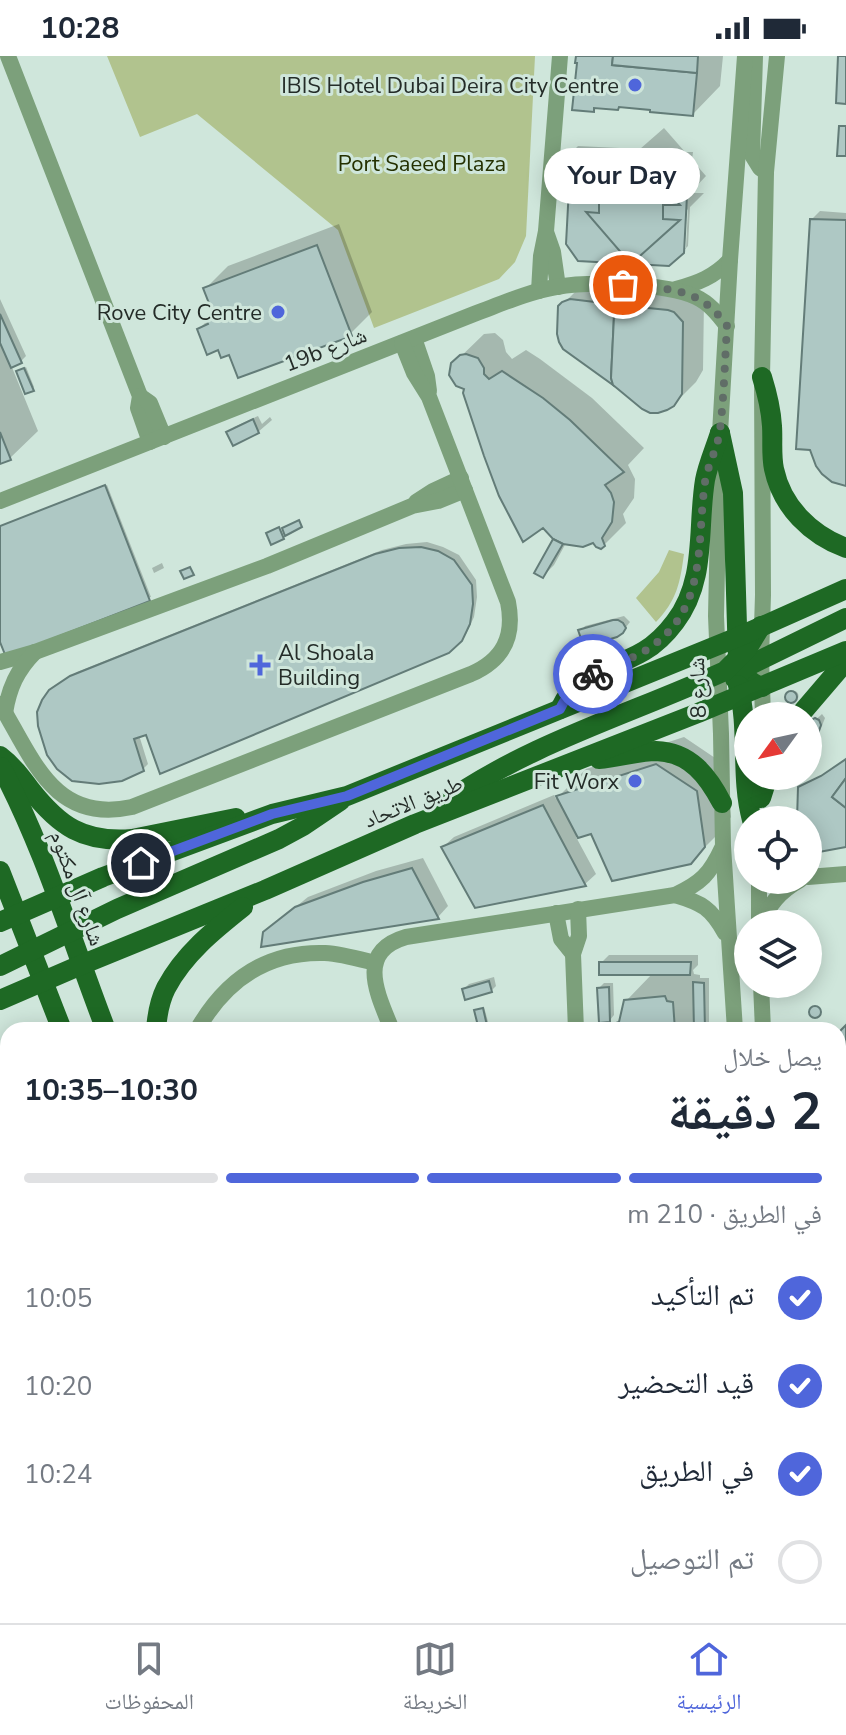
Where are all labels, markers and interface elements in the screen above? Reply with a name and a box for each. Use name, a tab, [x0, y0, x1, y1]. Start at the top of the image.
text: 10:28	[40, 8, 119, 49]
place label: IBIS Hotel Dubai Deira City Centre	[281, 71, 619, 101]
marker: IBIS Hotel Dubai Deira City Centre	[626, 76, 644, 94]
park label: Port Saeed Plaza	[338, 149, 506, 179]
callout: Your Day	[545, 149, 701, 205]
text: Your Day	[568, 158, 676, 193]
pin	[589, 251, 657, 319]
icon: bag	[601, 263, 645, 307]
place label: Rove City Centre	[97, 298, 262, 328]
marker: Rove City Centre	[269, 303, 287, 321]
street label: 19b شارع	[280, 320, 371, 379]
courier	[553, 634, 633, 714]
place label: Al Shoala Building	[278, 638, 374, 693]
icon: bike	[571, 652, 615, 696]
marker: Al Shoala Building	[249, 654, 271, 676]
street label: شارع 8	[682, 657, 714, 719]
north arrow	[734, 702, 822, 790]
map controls	[734, 702, 822, 998]
place label: Fit Worx	[534, 767, 619, 797]
street label: طريق الاتحاد	[359, 768, 467, 835]
marker: Fit Worx	[626, 772, 644, 790]
button: locate	[734, 806, 822, 894]
street label: شارع آل مكتوم	[42, 827, 112, 950]
pin	[107, 829, 175, 897]
icon: home	[119, 841, 163, 885]
button: layers	[734, 910, 822, 998]
text: يصل خلال	[723, 1040, 822, 1075]
text: 10:30–10:35	[24, 1070, 198, 1111]
text: 2 دقيقة	[668, 1076, 822, 1147]
text: في الطريق · 210 m	[627, 1197, 822, 1232]
text: تم التأكيد	[651, 1275, 754, 1316]
icon: check	[778, 1276, 822, 1320]
text: 10:05	[24, 1281, 92, 1316]
text: قيد التحضير	[618, 1363, 754, 1404]
icon: check	[778, 1364, 822, 1408]
text: 10:20	[24, 1369, 92, 1404]
text: في الطريق	[639, 1451, 754, 1492]
icon: check	[778, 1452, 822, 1496]
text: 10:24	[24, 1457, 92, 1492]
text: تم التوصيل	[630, 1539, 754, 1580]
tab: المحفوظات	[104, 1637, 194, 1723]
tab: الخريطة	[403, 1637, 468, 1723]
tab: الرئيسية	[676, 1637, 742, 1723]

